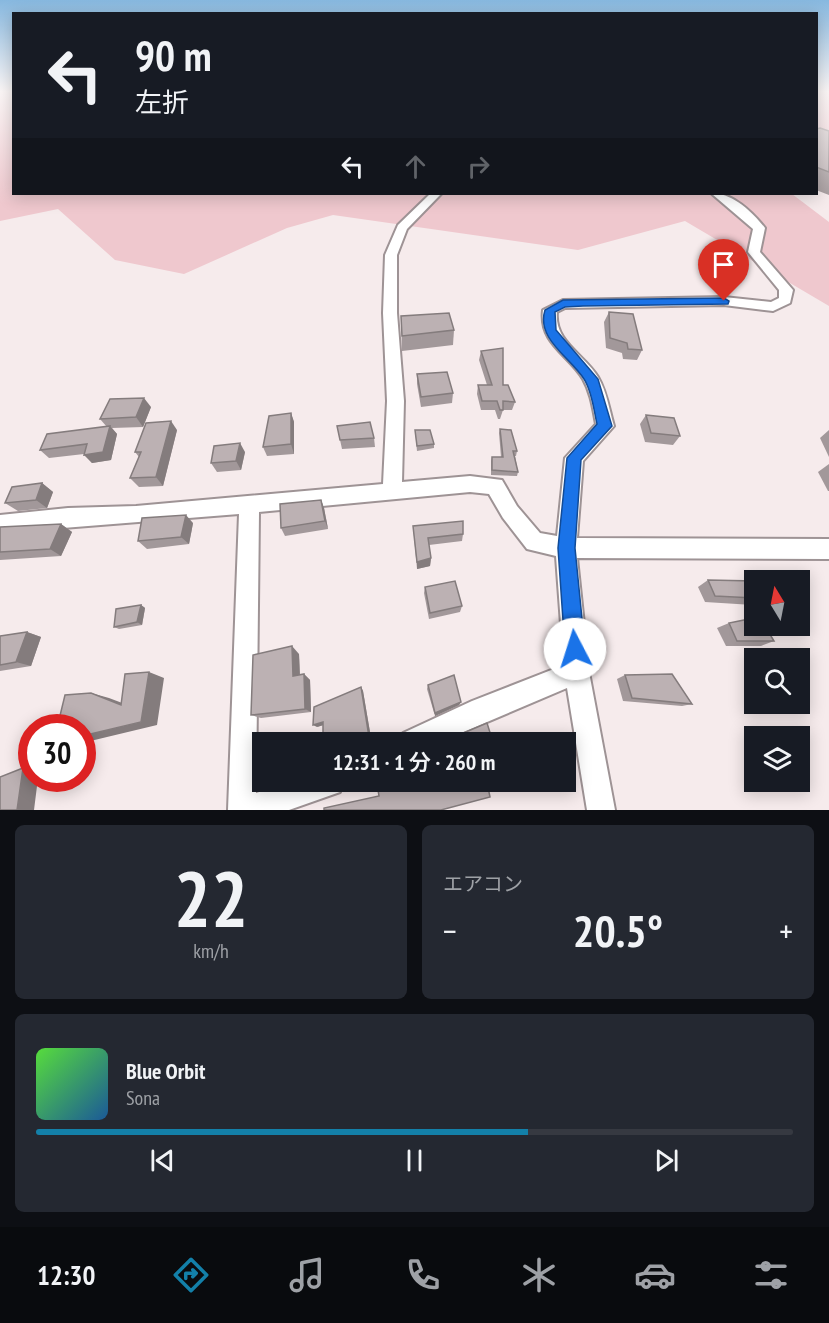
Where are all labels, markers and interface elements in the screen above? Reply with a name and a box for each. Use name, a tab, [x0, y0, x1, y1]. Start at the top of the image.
text: 90 m	[135, 28, 212, 83]
icon: left	[36, 36, 114, 114]
text: 左折	[135, 85, 189, 119]
icon: left	[336, 150, 369, 183]
icon: ahead	[399, 150, 432, 183]
icon: right	[462, 150, 495, 183]
pin	[698, 239, 749, 301]
icon: arrive	[707, 248, 740, 281]
north arrow	[744, 570, 810, 636]
map controls	[744, 570, 810, 792]
position arrow	[543, 617, 607, 681]
button: search	[744, 648, 810, 714]
speed limit sign: 30	[18, 714, 96, 792]
button: layers	[744, 726, 810, 792]
text: 12:31 · 1 分 · 260 m	[333, 748, 495, 776]
text: 22	[174, 848, 248, 949]
text: エアコン	[443, 871, 523, 897]
text: 20.5°	[573, 901, 663, 959]
text: −	[443, 909, 457, 952]
text: +	[779, 909, 793, 952]
text: km/h	[193, 938, 229, 964]
text: Blue Orbit	[126, 1057, 205, 1085]
text: Sona	[126, 1085, 160, 1111]
icon: previous	[146, 1144, 179, 1177]
icon: pause	[398, 1144, 431, 1177]
icon: next	[650, 1144, 683, 1177]
icon: directions	[170, 1254, 212, 1296]
icon: music	[286, 1254, 328, 1296]
icon: phone	[402, 1254, 444, 1296]
icon: climate	[518, 1254, 560, 1296]
icon: car	[634, 1254, 676, 1296]
icon: filters	[750, 1254, 792, 1296]
text: 12:30	[37, 1258, 95, 1292]

